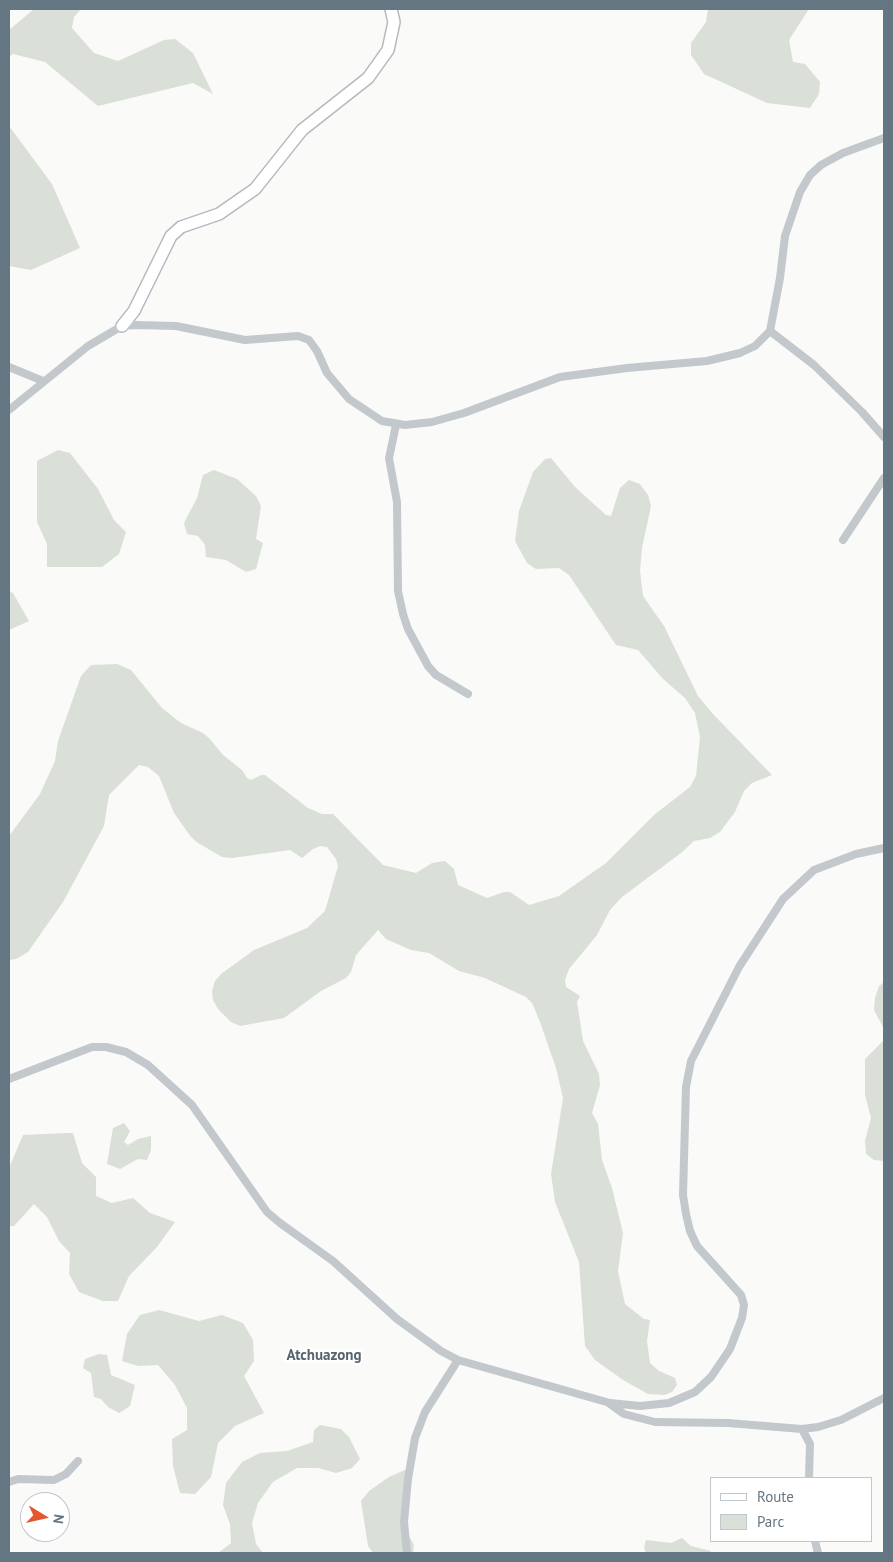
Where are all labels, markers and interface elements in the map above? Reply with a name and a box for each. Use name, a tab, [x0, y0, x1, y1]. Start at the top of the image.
district label: Atchuazong	[286, 1347, 362, 1365]
legend	[710, 1477, 873, 1542]
text: Route	[757, 1487, 794, 1506]
north arrow	[20, 1492, 70, 1542]
text: Parc	[757, 1512, 784, 1531]
text: N	[49, 1513, 68, 1525]

